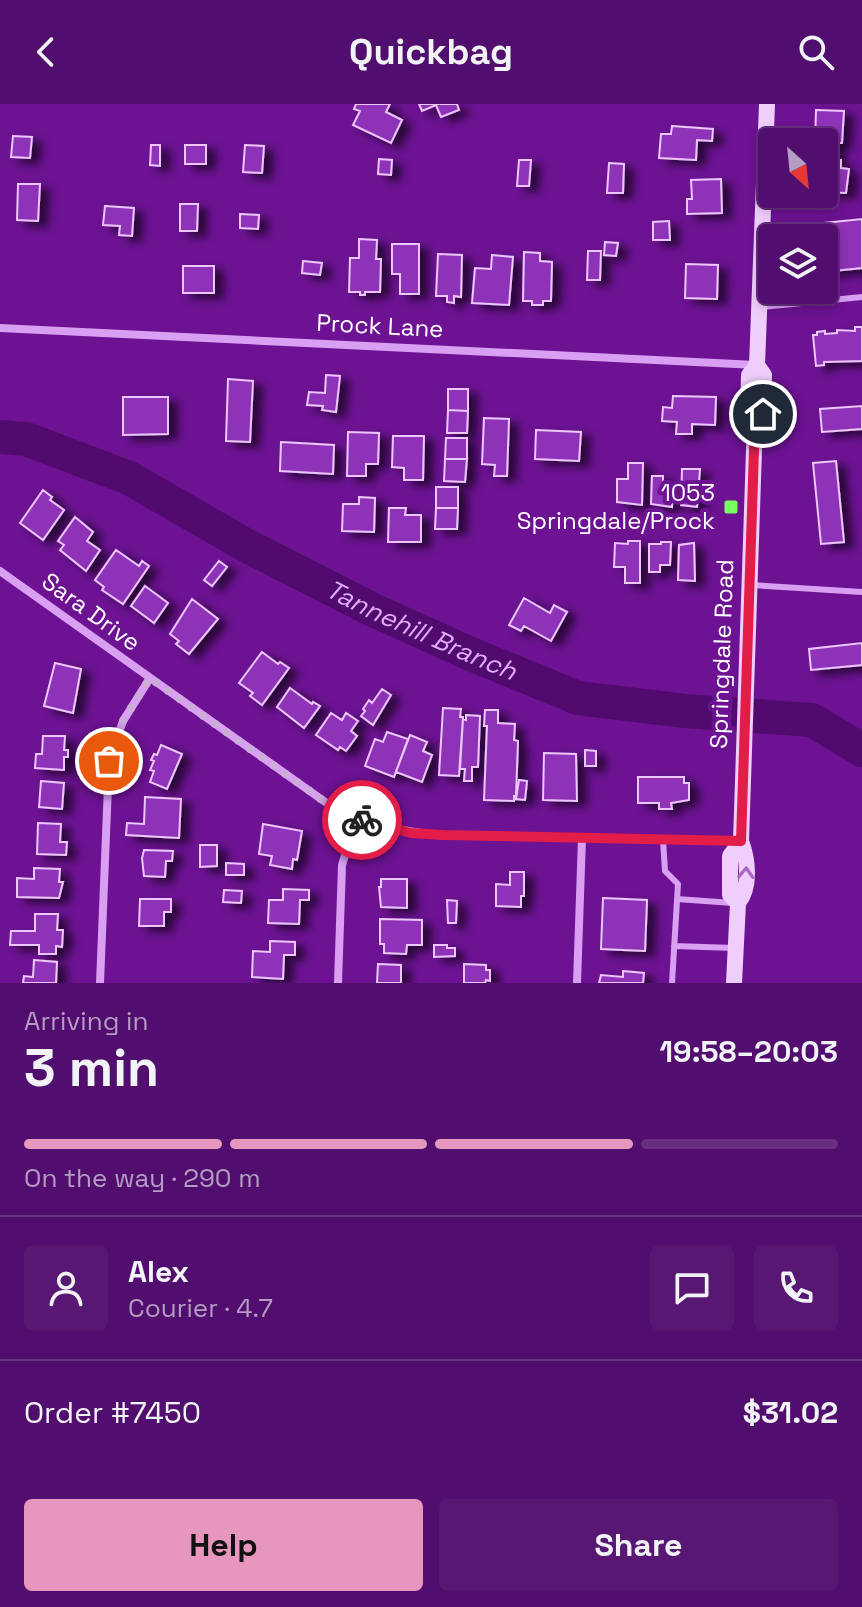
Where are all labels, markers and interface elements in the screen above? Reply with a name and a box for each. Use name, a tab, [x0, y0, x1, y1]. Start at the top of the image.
text: Quickbag	[349, 29, 513, 75]
icon: back	[24, 30, 68, 74]
icon: search	[794, 30, 838, 74]
north arrow	[758, 128, 838, 208]
map controls	[758, 128, 838, 304]
button: layers	[758, 224, 838, 304]
street label: Prock Lane	[316, 307, 444, 344]
pin	[729, 380, 797, 448]
icon: home	[741, 392, 785, 436]
place label: 1053 Springdale/Prock	[517, 477, 715, 536]
marker: 1053 Springdale/Prock	[722, 498, 740, 516]
street label: Springdale Road	[703, 559, 740, 749]
street label: Sara Drive	[36, 565, 147, 658]
water label: Tannehill Branch	[320, 572, 523, 688]
pin	[75, 727, 143, 795]
icon: bag	[87, 739, 131, 783]
courier	[322, 780, 402, 860]
icon: bike	[340, 798, 384, 842]
one-way arrow	[737, 866, 754, 879]
text: Arriving in	[24, 1004, 148, 1038]
text: 19:58–20:03	[660, 1032, 838, 1071]
text: 3 min	[24, 1035, 159, 1101]
text: On the way · 290 m	[24, 1161, 261, 1195]
button: person	[24, 1246, 108, 1330]
button: chat	[650, 1246, 734, 1330]
button: phone	[754, 1246, 838, 1330]
text: Alex	[128, 1252, 189, 1291]
text: Courier · 4.7	[128, 1291, 273, 1325]
text: Order #7450	[24, 1393, 201, 1432]
text: $31.02	[743, 1393, 838, 1432]
button: Help	[24, 1499, 423, 1591]
button: Share	[439, 1499, 838, 1591]

